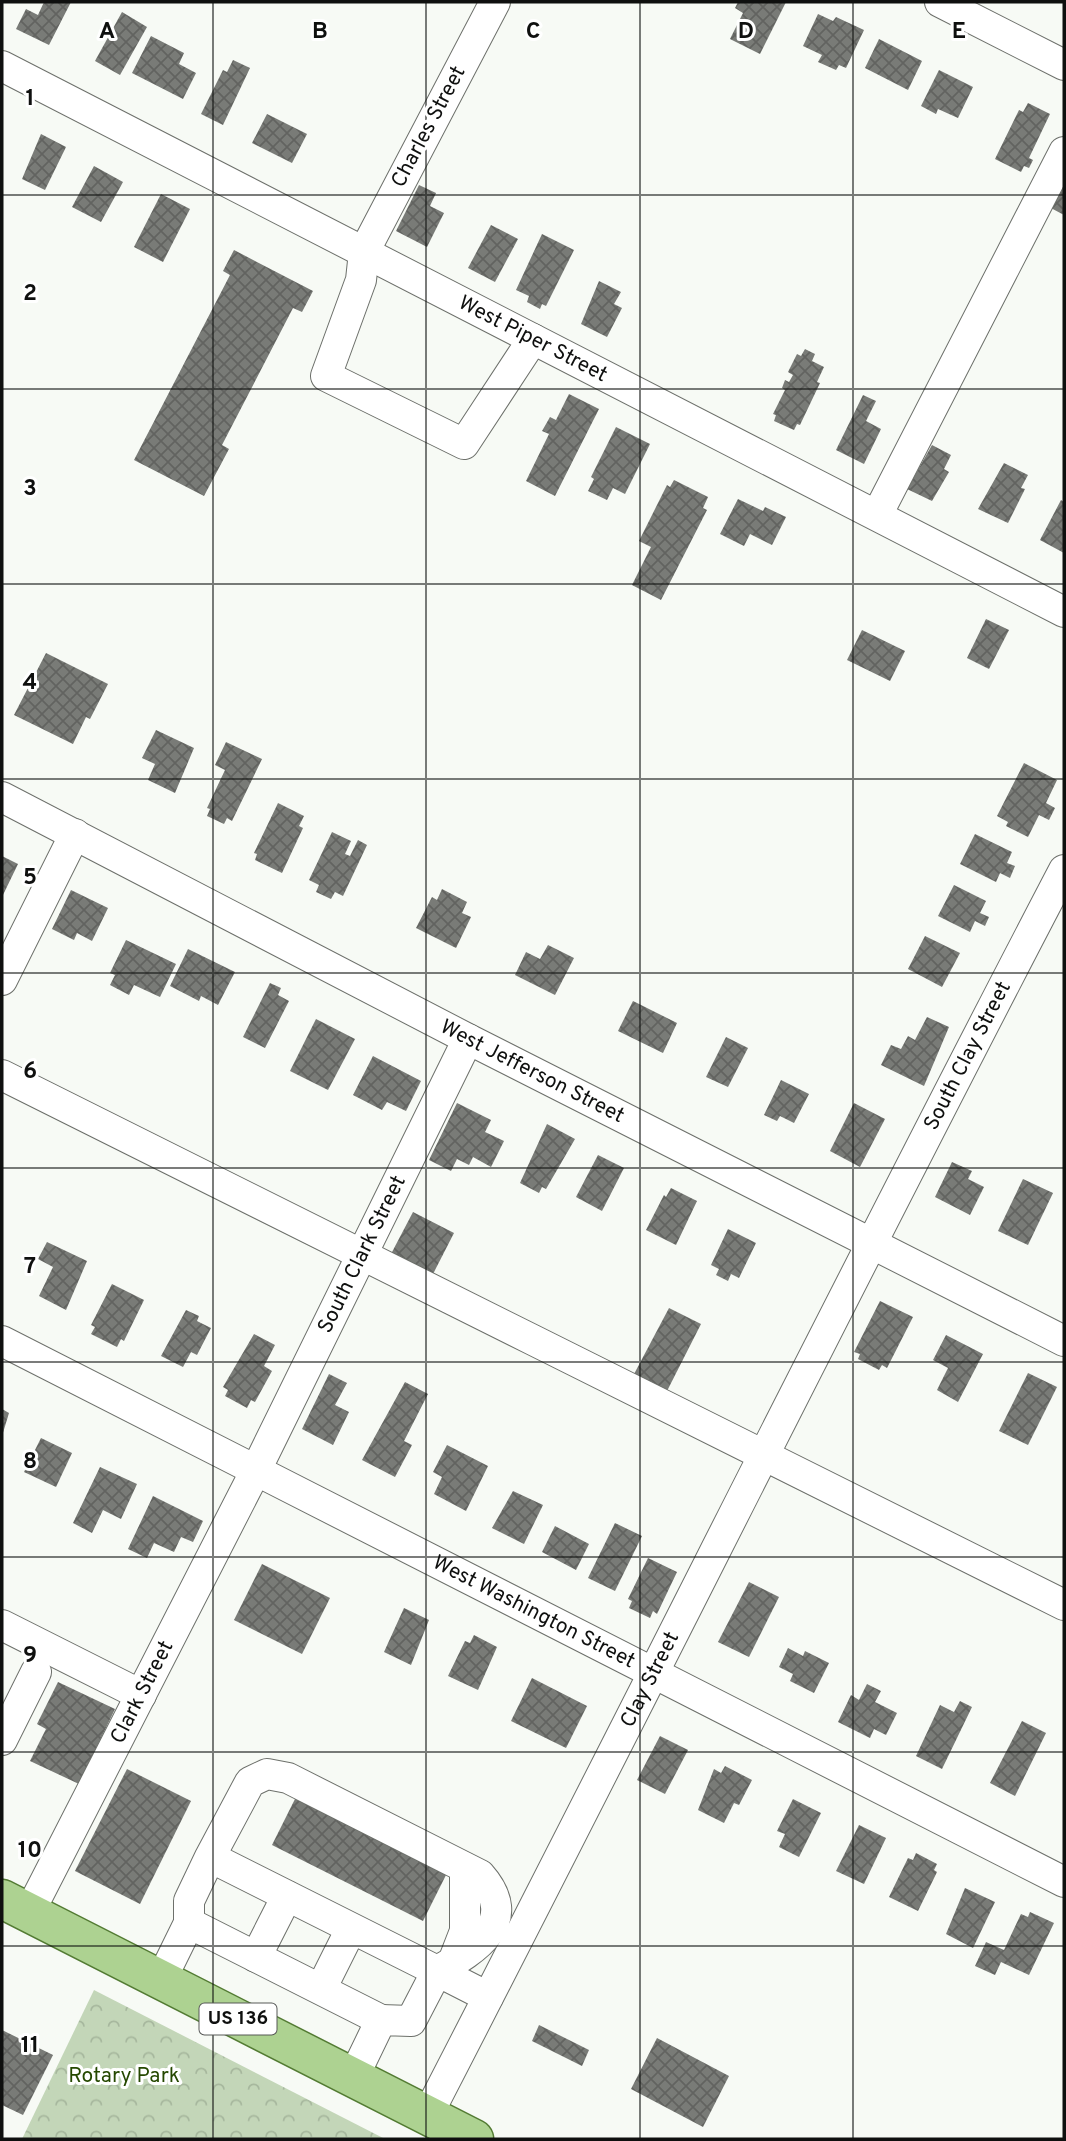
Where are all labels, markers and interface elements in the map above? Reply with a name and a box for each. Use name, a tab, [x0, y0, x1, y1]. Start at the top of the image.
text: A	[99, 18, 115, 47]
text: B	[312, 18, 328, 47]
text: C	[526, 18, 540, 47]
text: D	[738, 18, 754, 47]
text: E	[952, 18, 966, 47]
street label: Charles Street	[386, 61, 472, 193]
text: 1	[25, 85, 35, 114]
text: 2	[23, 280, 37, 309]
street label: West Piper Street	[454, 289, 612, 389]
text: 3	[23, 475, 37, 504]
text: 4	[23, 669, 37, 698]
text: 5	[23, 864, 37, 893]
street label: South Clay Street	[918, 977, 1017, 1135]
street label: West Jefferson Street	[435, 1013, 629, 1129]
text: 6	[23, 1058, 37, 1087]
street label: South Clark Street	[312, 1171, 412, 1338]
text: 7	[24, 1253, 36, 1282]
text: 8	[23, 1448, 37, 1477]
street label: West Washington Street	[428, 1549, 640, 1675]
street label: Clay Street	[614, 1627, 686, 1732]
street label: Clark Street	[104, 1636, 180, 1748]
text: 9	[23, 1642, 37, 1671]
text: 10	[18, 1837, 42, 1866]
road number: US 136	[200, 2004, 276, 2035]
text: 11	[21, 2032, 39, 2061]
park label: Rotary Park	[68, 2063, 180, 2090]

